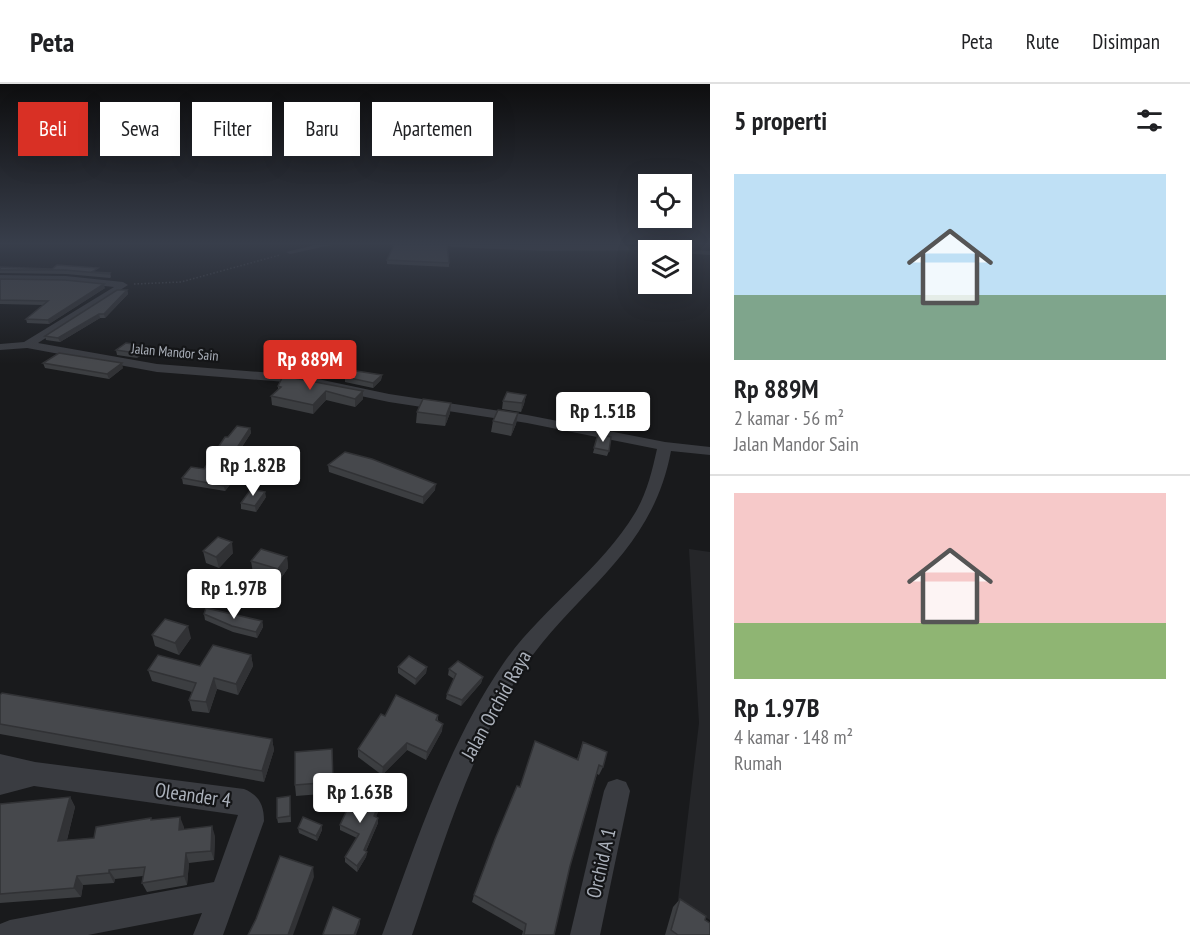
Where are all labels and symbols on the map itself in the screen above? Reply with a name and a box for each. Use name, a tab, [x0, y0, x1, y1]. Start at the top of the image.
street label: Jalan Mandor Sain	[130, 339, 219, 365]
pin: Rp 889M	[255, 340, 365, 391]
pin: Rp 1.51B	[541, 392, 665, 443]
pin: Rp 1.82B	[191, 446, 315, 497]
pin: Rp 1.97B	[172, 569, 296, 620]
street label: Jalan Orchid Raya	[455, 646, 537, 765]
pin: Rp 1.63B	[298, 773, 422, 824]
street label: Oleander 4	[153, 777, 233, 813]
street label: Orchid A 1	[580, 825, 622, 901]

